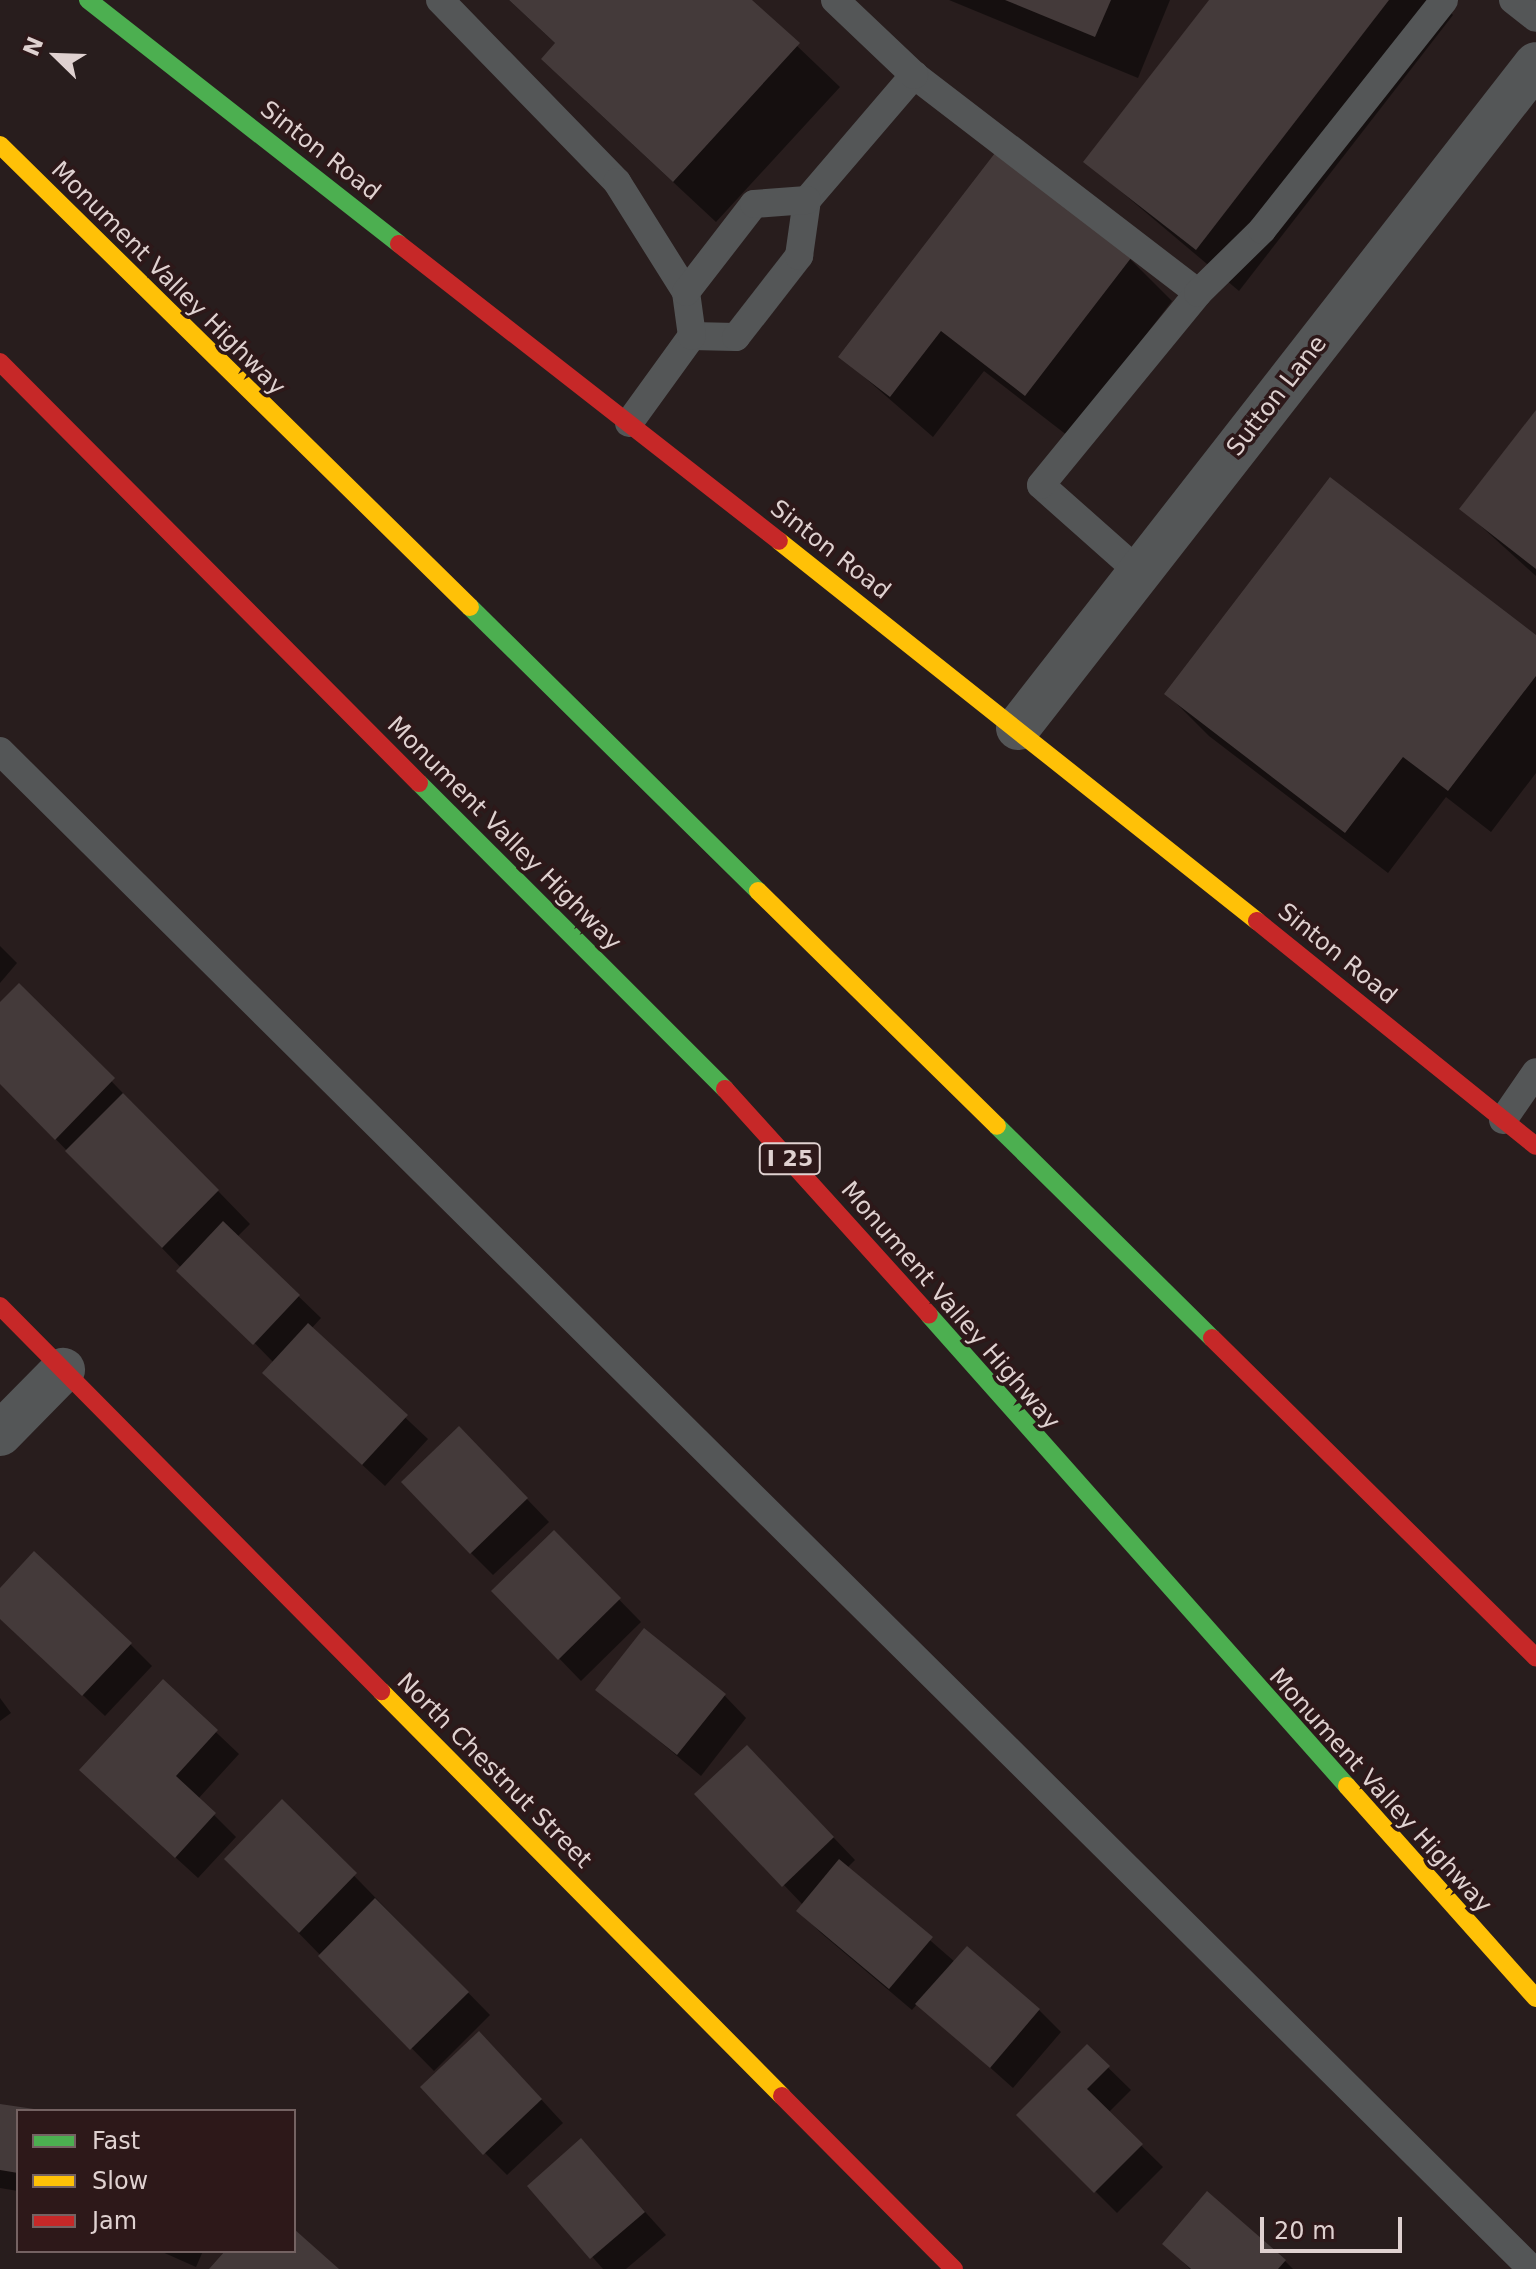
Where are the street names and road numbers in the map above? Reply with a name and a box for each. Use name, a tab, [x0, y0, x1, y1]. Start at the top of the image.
street label: Sinton Road	[254, 95, 386, 207]
street label: Monument Valley Highway	[45, 156, 291, 402]
street label: Sutton Lane	[1221, 330, 1333, 462]
street label: Sinton Road	[764, 494, 896, 606]
street label: Monument Valley Highway	[381, 711, 627, 957]
street label: Sinton Road	[1272, 897, 1402, 1011]
road number: I 25	[758, 1141, 822, 1177]
street label: Monument Valley Highway	[834, 1176, 1066, 1436]
street label: Monument Valley Highway	[1263, 1663, 1497, 1919]
street label: North Chestnut Street	[391, 1668, 597, 1874]

